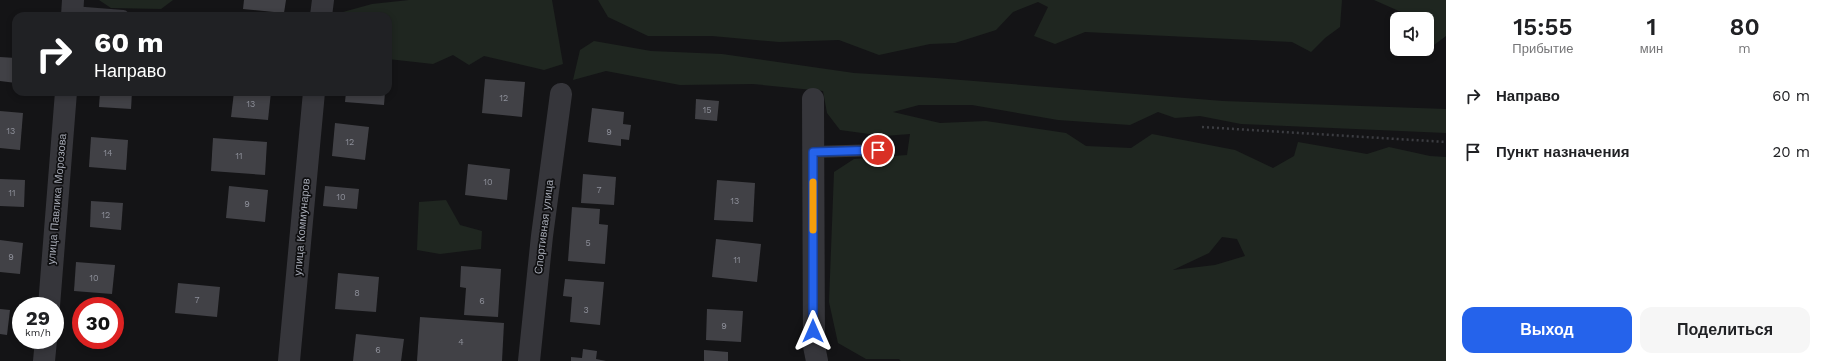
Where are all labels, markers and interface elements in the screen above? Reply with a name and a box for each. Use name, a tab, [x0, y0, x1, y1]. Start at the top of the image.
map controls	[1390, 12, 1434, 56]
button: sound	[1390, 12, 1434, 56]
text: 15:55	[1513, 13, 1572, 41]
text: 1	[1646, 13, 1656, 41]
text: 80	[1729, 13, 1760, 41]
text: 60 m	[94, 26, 164, 59]
icon: right	[28, 28, 80, 80]
text: Прибытие	[1512, 41, 1573, 56]
text: мин	[1640, 41, 1663, 56]
text: m	[1738, 41, 1751, 56]
text: Направо	[94, 60, 166, 81]
icon: right	[1462, 85, 1484, 107]
text: Направо	[1496, 87, 1560, 105]
text: 60 m	[1772, 87, 1810, 105]
house number: 12	[500, 93, 508, 103]
house number: 13	[247, 99, 255, 109]
house number: 15	[703, 105, 711, 115]
house number: 13	[7, 126, 15, 136]
house number: 9	[606, 127, 612, 137]
street label: улица Павлика Морозова	[45, 132, 69, 265]
pin	[861, 133, 895, 167]
house number: 12	[346, 137, 354, 147]
icon: arrive	[867, 139, 889, 161]
icon: arrive	[1462, 141, 1484, 163]
text: Пункт назначения	[1496, 143, 1629, 161]
text: 20 m	[1773, 143, 1810, 161]
house number: 14	[103, 148, 113, 158]
house number: 11	[235, 151, 243, 161]
house number: 10	[483, 177, 493, 187]
street label: улица Коммунаров	[291, 178, 313, 276]
street label: Спортивная улица	[532, 178, 556, 275]
house number: 7	[596, 185, 602, 195]
house number: 11	[8, 188, 16, 198]
house number: 10	[336, 192, 346, 202]
house number: 13	[731, 196, 739, 206]
house number: 9	[244, 199, 250, 209]
house number: 12	[102, 210, 110, 220]
house number: 5	[585, 238, 591, 248]
house number: 9	[8, 252, 14, 262]
house number: 11	[733, 255, 741, 265]
house number: 10	[89, 273, 99, 283]
house number: 8	[354, 288, 360, 298]
house number: 7	[194, 295, 200, 305]
house number: 6	[479, 296, 485, 306]
speed limit sign: 30	[72, 297, 124, 349]
house number: 3	[583, 305, 589, 315]
text: 29	[26, 306, 50, 330]
button: Выход	[1462, 307, 1632, 353]
button: Поделиться	[1640, 307, 1810, 353]
position arrow	[792, 310, 834, 352]
house number: 9	[721, 321, 727, 331]
text: km/h	[25, 327, 51, 338]
house number: 4	[458, 337, 464, 347]
house number: 6	[375, 345, 381, 355]

